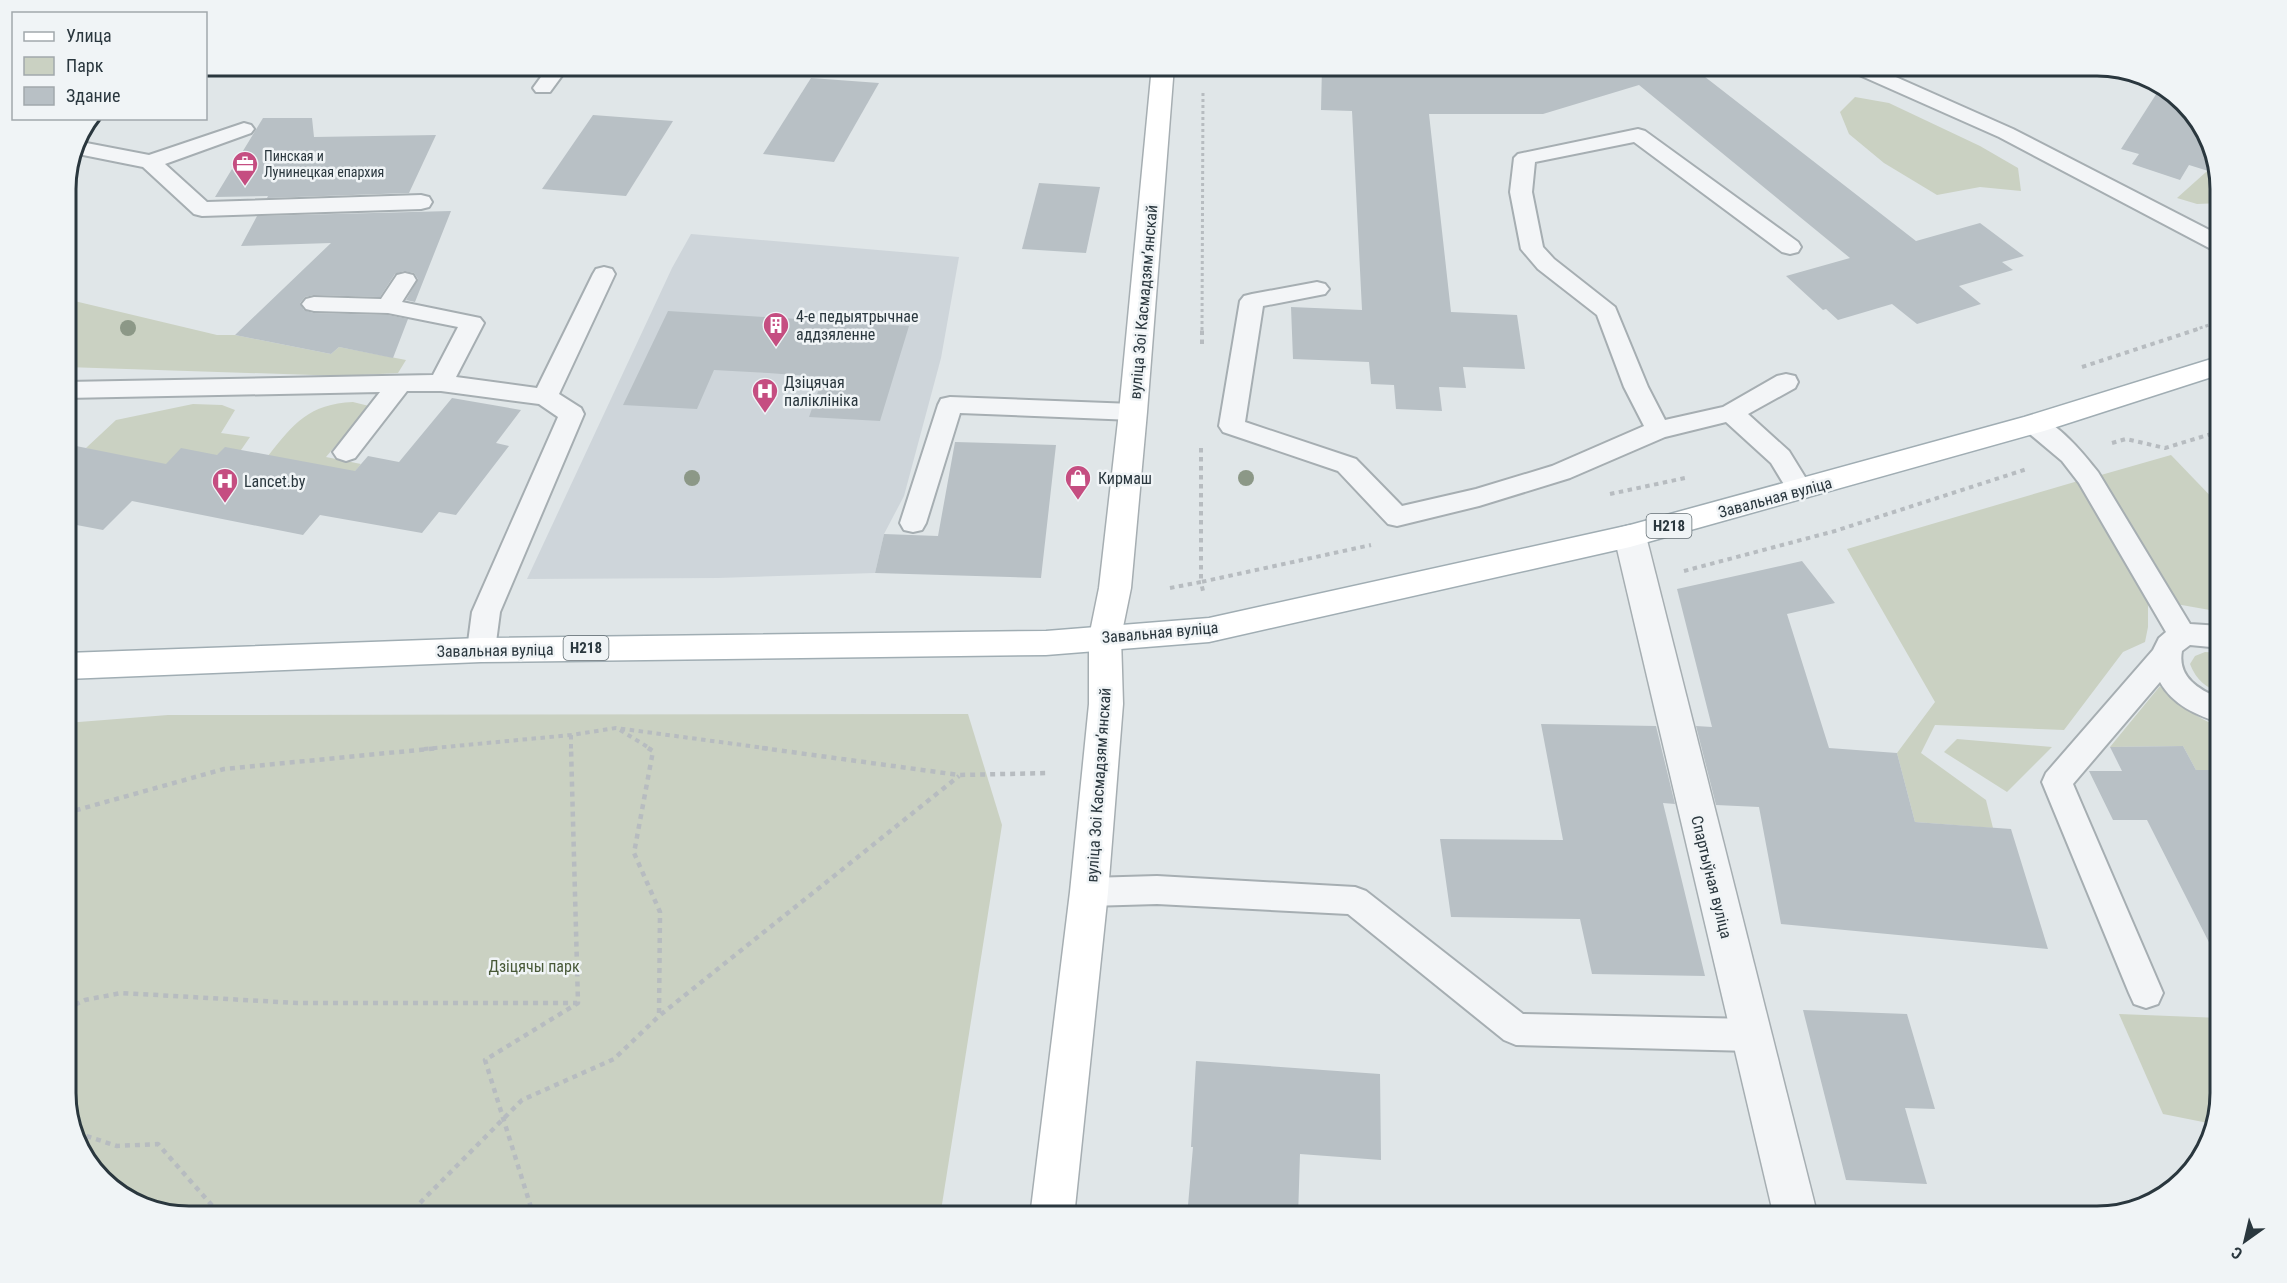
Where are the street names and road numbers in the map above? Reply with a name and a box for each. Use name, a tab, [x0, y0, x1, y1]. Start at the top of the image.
street label: вуліца Зоі Касмадзямʼянскай	[1126, 204, 1161, 400]
street label: Завальная вуліца	[1716, 473, 1834, 522]
road number: Н218	[1646, 514, 1692, 538]
street label: Завальная вуліца	[1101, 618, 1219, 647]
road number: Н218	[564, 636, 608, 660]
street label: Завальная вуліца	[436, 640, 554, 661]
street label: вуліца Зоі Касмадзямʼянскай	[1082, 687, 1115, 883]
street label: Спартыўная вуліца	[1687, 814, 1736, 941]

